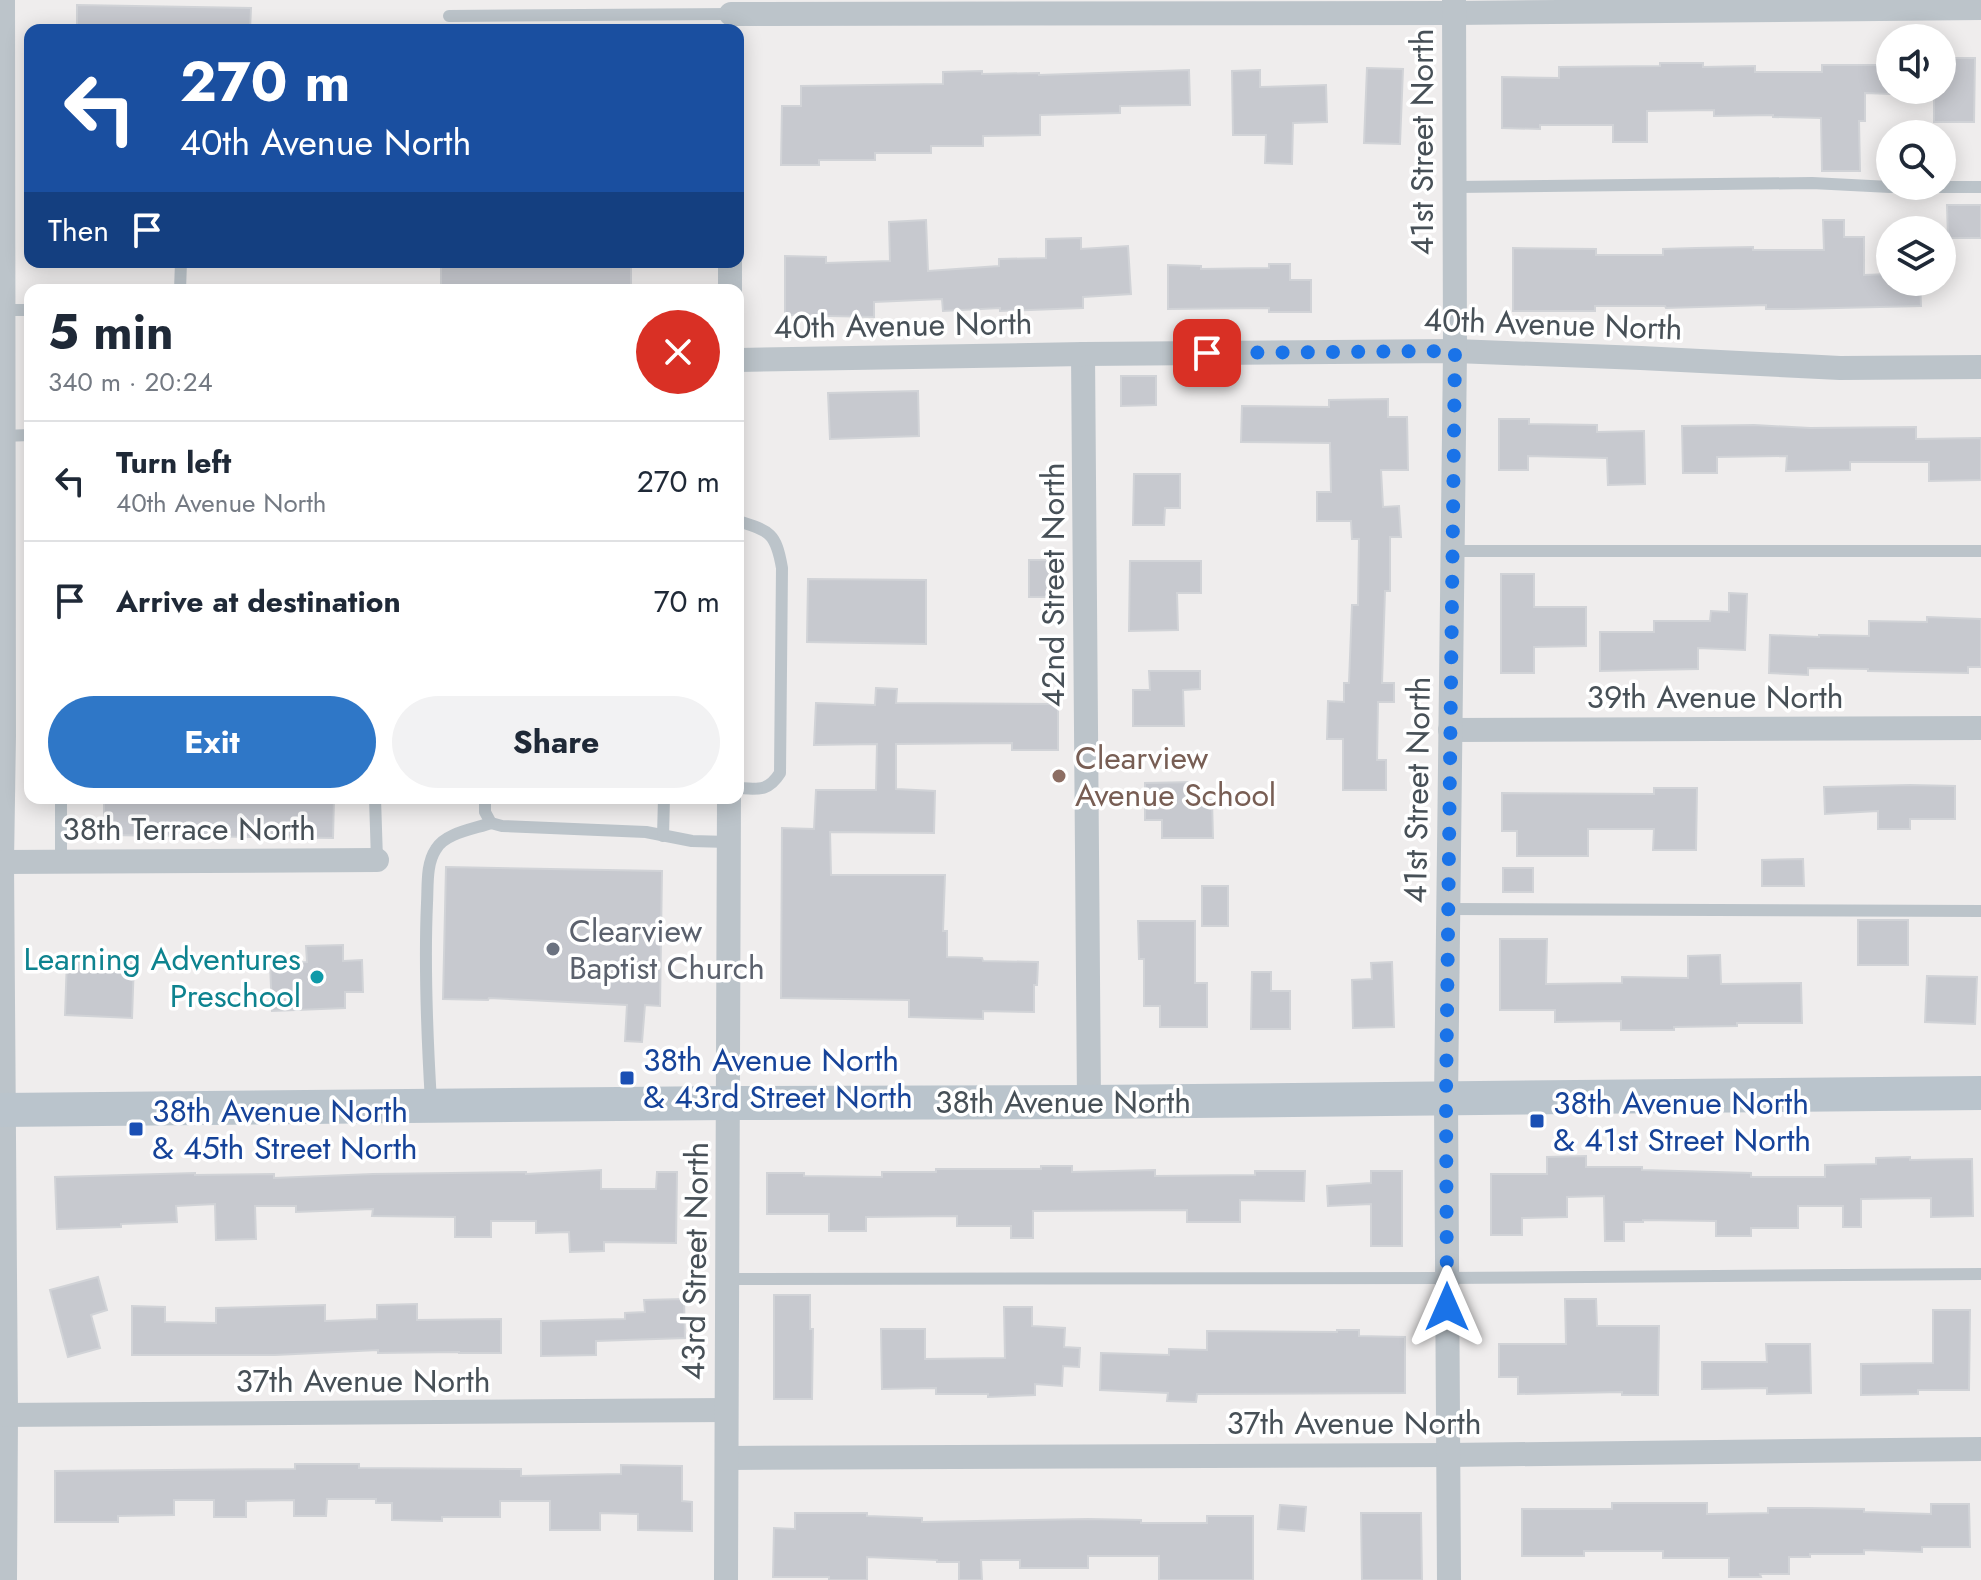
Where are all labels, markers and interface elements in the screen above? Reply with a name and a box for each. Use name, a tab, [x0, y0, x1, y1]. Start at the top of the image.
map controls	[1876, 24, 1956, 296]
button: sound	[1876, 24, 1956, 104]
street label: 41st Street North	[1399, 29, 1445, 255]
text: 270 m	[180, 41, 350, 122]
icon: left	[48, 56, 152, 160]
text: 40th Avenue North	[180, 116, 471, 168]
button: search	[1876, 120, 1956, 200]
icon: arrive	[125, 208, 169, 252]
text: Then	[48, 209, 109, 252]
button: layers	[1876, 216, 1956, 296]
street label: 40th Avenue North	[1423, 296, 1683, 352]
text: 5 min	[48, 298, 174, 367]
street label: 40th Avenue North	[773, 300, 1033, 350]
button: close	[636, 310, 720, 394]
pin	[1173, 319, 1241, 387]
icon: arrive	[1185, 331, 1229, 375]
text: 340 m · 20:24	[48, 363, 213, 401]
text: Turn left	[116, 441, 231, 484]
icon: left	[48, 459, 92, 503]
text: 270 m	[637, 460, 720, 503]
street label: 42nd Street North	[1030, 462, 1076, 708]
text: 40th Avenue North	[116, 484, 326, 522]
icon: arrive	[48, 579, 92, 623]
text: Arrive at destination	[116, 580, 401, 623]
text: 70 m	[654, 580, 720, 623]
street label: 39th Avenue North	[1587, 674, 1844, 720]
street label: 41st Street North	[1392, 676, 1442, 904]
button: Exit	[48, 696, 376, 788]
button: Share	[392, 696, 720, 788]
place label: Clearview Avenue School	[1075, 735, 1276, 818]
marker: Clearview Avenue School	[1050, 767, 1068, 785]
street label: 38th Terrace North	[62, 806, 316, 852]
place label: Clearview Baptist Church	[569, 908, 765, 991]
place label: Learning Adventures Preschool	[23, 936, 301, 1019]
marker: Clearview Baptist Church	[544, 940, 562, 958]
marker: Learning Adventures Preschool	[308, 968, 326, 986]
place label: 38th Avenue North & 43rd Street North	[643, 1037, 913, 1120]
marker: 38th Avenue North & 43rd Street North	[618, 1069, 636, 1087]
street label: 38th Avenue North	[935, 1079, 1191, 1125]
place label: 38th Avenue North & 41st Street North	[1553, 1080, 1811, 1163]
place label: 38th Avenue North & 45th Street North	[152, 1088, 418, 1171]
marker: 38th Avenue North & 41st Street North	[1528, 1112, 1546, 1130]
marker: 38th Avenue North & 45th Street North	[127, 1120, 145, 1138]
street label: 43rd Street North	[670, 1141, 720, 1381]
position arrow	[1405, 1265, 1489, 1349]
street label: 37th Avenue North	[236, 1358, 490, 1404]
street label: 37th Avenue North	[1227, 1400, 1481, 1446]

